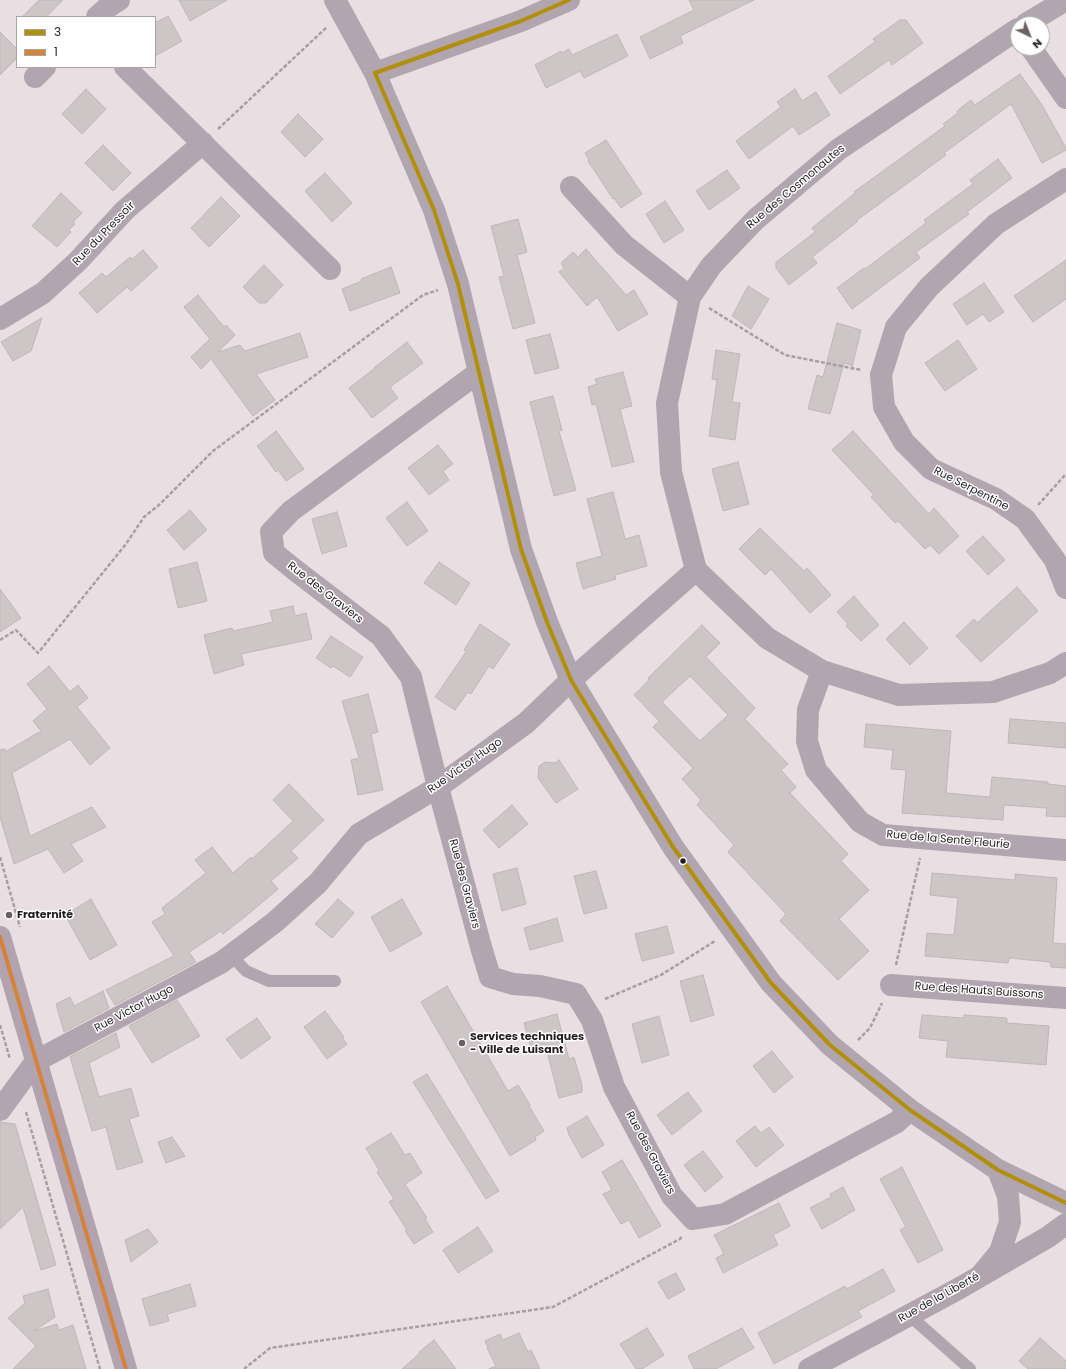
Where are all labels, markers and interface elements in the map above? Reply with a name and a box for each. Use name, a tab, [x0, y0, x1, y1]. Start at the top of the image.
legend	[16, 16, 156, 68]
north arrow	[1010, 16, 1050, 56]
text: 3	[54, 23, 61, 40]
text: N	[1029, 35, 1046, 53]
text: 1	[54, 43, 58, 60]
street label: Rue des Cosmonautes	[744, 142, 848, 232]
street label: Rue du Pressoir	[70, 199, 138, 269]
street label: Rue Serpentine	[931, 464, 1011, 514]
street label: Rue des Graviers	[285, 559, 365, 627]
street label: Rue Victor Hugo	[425, 735, 505, 797]
street label: Rue de la Sente Fleurie	[886, 828, 1010, 852]
street label: Rue des Graviers	[446, 838, 482, 930]
unlabelled marker	[678, 856, 688, 866]
place label: Fraternité	[17, 908, 73, 922]
marker: Fraternité	[4, 910, 14, 920]
street label: Rue des Hauts Buissons	[914, 980, 1044, 1002]
street label: Rue Victor Hugo	[92, 983, 176, 1035]
place label: Services techniques - Ville de Luisant	[470, 1030, 584, 1056]
marker: Services techniques - Ville de Luisant	[457, 1038, 467, 1048]
street label: Rue des Graviers	[623, 1109, 677, 1197]
street label: Rue de la Liberté	[896, 1270, 982, 1326]

